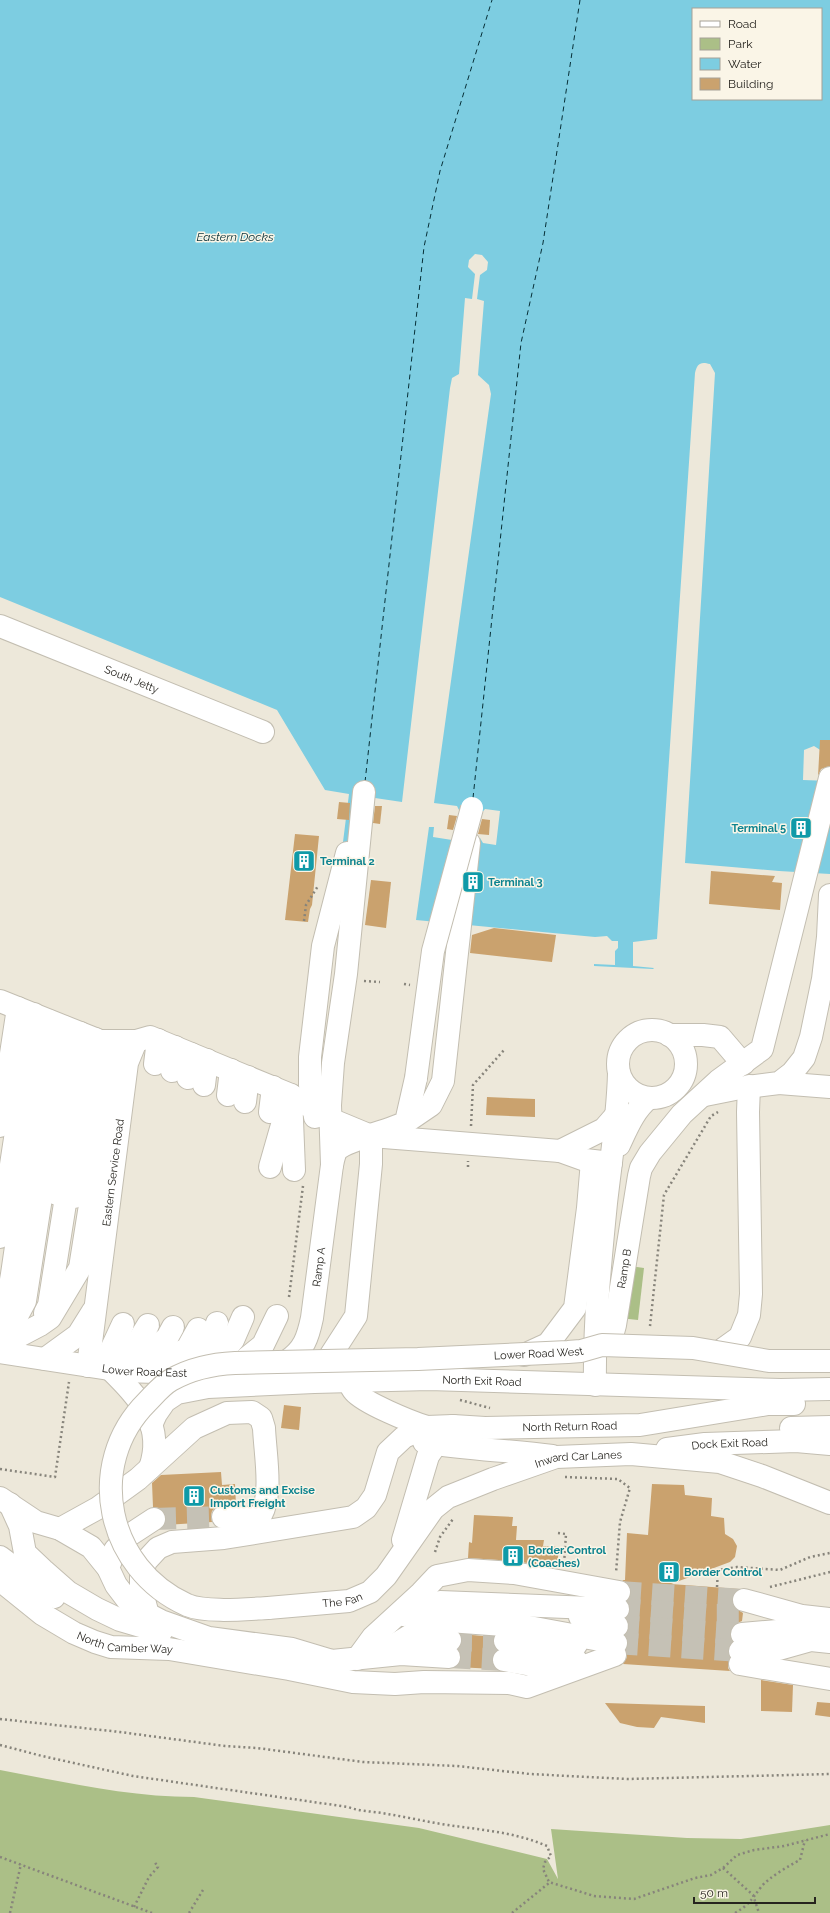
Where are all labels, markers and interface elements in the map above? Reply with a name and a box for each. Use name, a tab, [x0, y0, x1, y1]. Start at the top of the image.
legend	[692, 8, 822, 100]
text: Road	[728, 17, 757, 31]
text: Park	[728, 37, 753, 51]
text: Water	[728, 57, 762, 71]
text: Building	[728, 77, 774, 91]
water label: Eastern Docks	[196, 230, 274, 244]
street label: South Jetty	[102, 663, 161, 696]
building icon: Terminal 5	[788, 815, 814, 841]
place label: Terminal 5	[732, 822, 786, 835]
building icon: Terminal 2	[291, 848, 317, 874]
place label: Terminal 2	[320, 855, 375, 868]
building icon: Terminal 3	[460, 869, 486, 895]
place label: Terminal 3	[488, 876, 543, 889]
street label: Eastern Service Road	[100, 1118, 127, 1227]
street label: Ramp A	[310, 1246, 328, 1288]
street label: Ramp B	[615, 1248, 634, 1290]
street label: Lower Road West	[494, 1345, 585, 1362]
street label: Lower Road East	[101, 1362, 188, 1380]
street label: North Exit Road	[442, 1373, 522, 1389]
street label: North Return Road	[522, 1419, 618, 1434]
street label: Dock Exit Road	[691, 1436, 768, 1453]
street label: Inward Car Lanes	[533, 1448, 622, 1471]
building icon: Customs and Excise Import Freight	[181, 1483, 207, 1509]
place label: Customs and Excise Import Freight	[210, 1484, 315, 1510]
building icon: Border Control (Coaches)	[500, 1543, 526, 1569]
place label: Border Control (Coaches)	[528, 1544, 607, 1570]
building icon: Border Control	[656, 1559, 682, 1585]
place label: Border Control	[684, 1566, 763, 1579]
street label: The Fan	[322, 1590, 365, 1610]
street label: North Camber Way	[75, 1629, 174, 1657]
scale bar	[694, 1879, 815, 1905]
text: 50 m	[700, 1886, 728, 1900]

